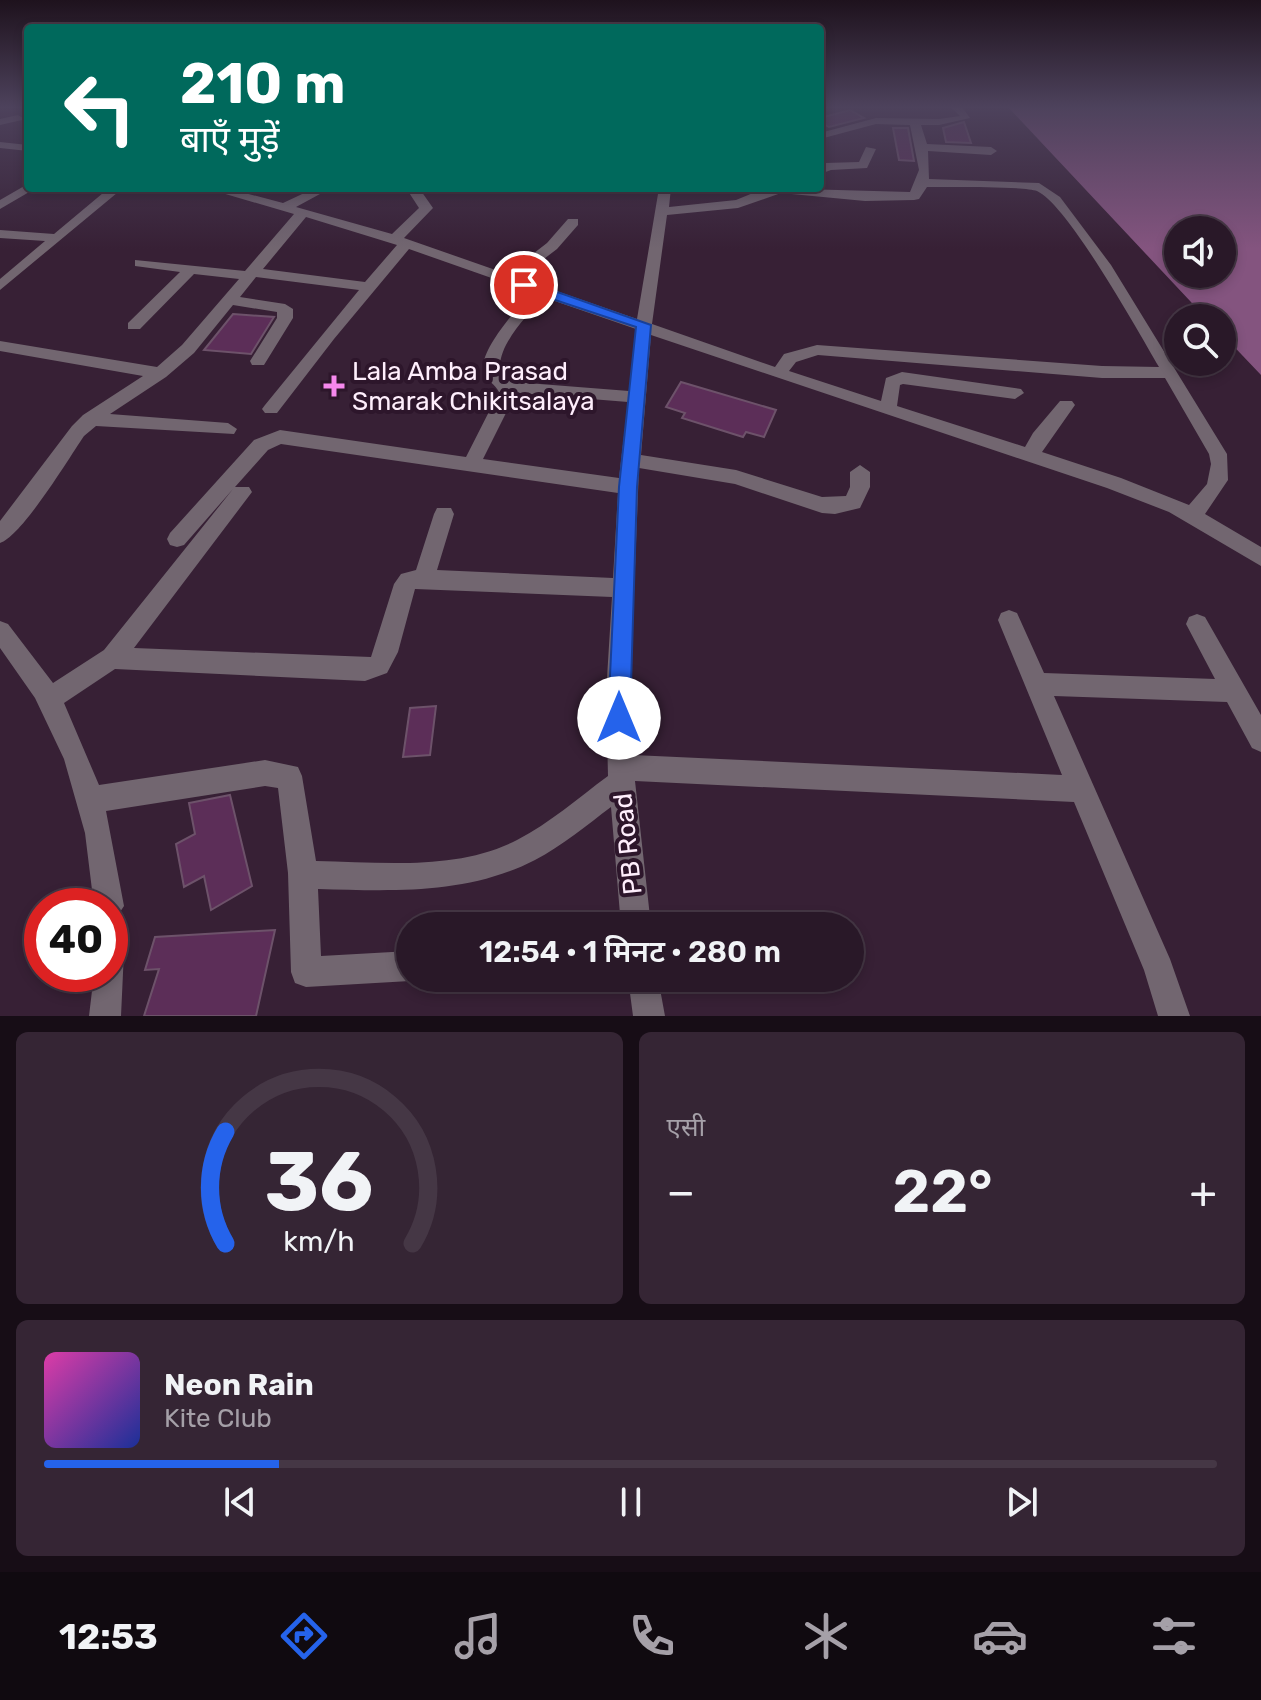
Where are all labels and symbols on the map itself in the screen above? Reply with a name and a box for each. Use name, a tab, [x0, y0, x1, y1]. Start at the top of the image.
pin	[490, 251, 558, 319]
place label: Lala Amba Prasad Smarak Chikitsalaya	[352, 356, 595, 417]
marker: Lala Amba Prasad Smarak Chikitsalaya	[323, 375, 345, 397]
position arrow	[577, 676, 661, 760]
street label: PB Road	[607, 792, 649, 896]
speed limit sign: 40	[24, 888, 128, 992]

